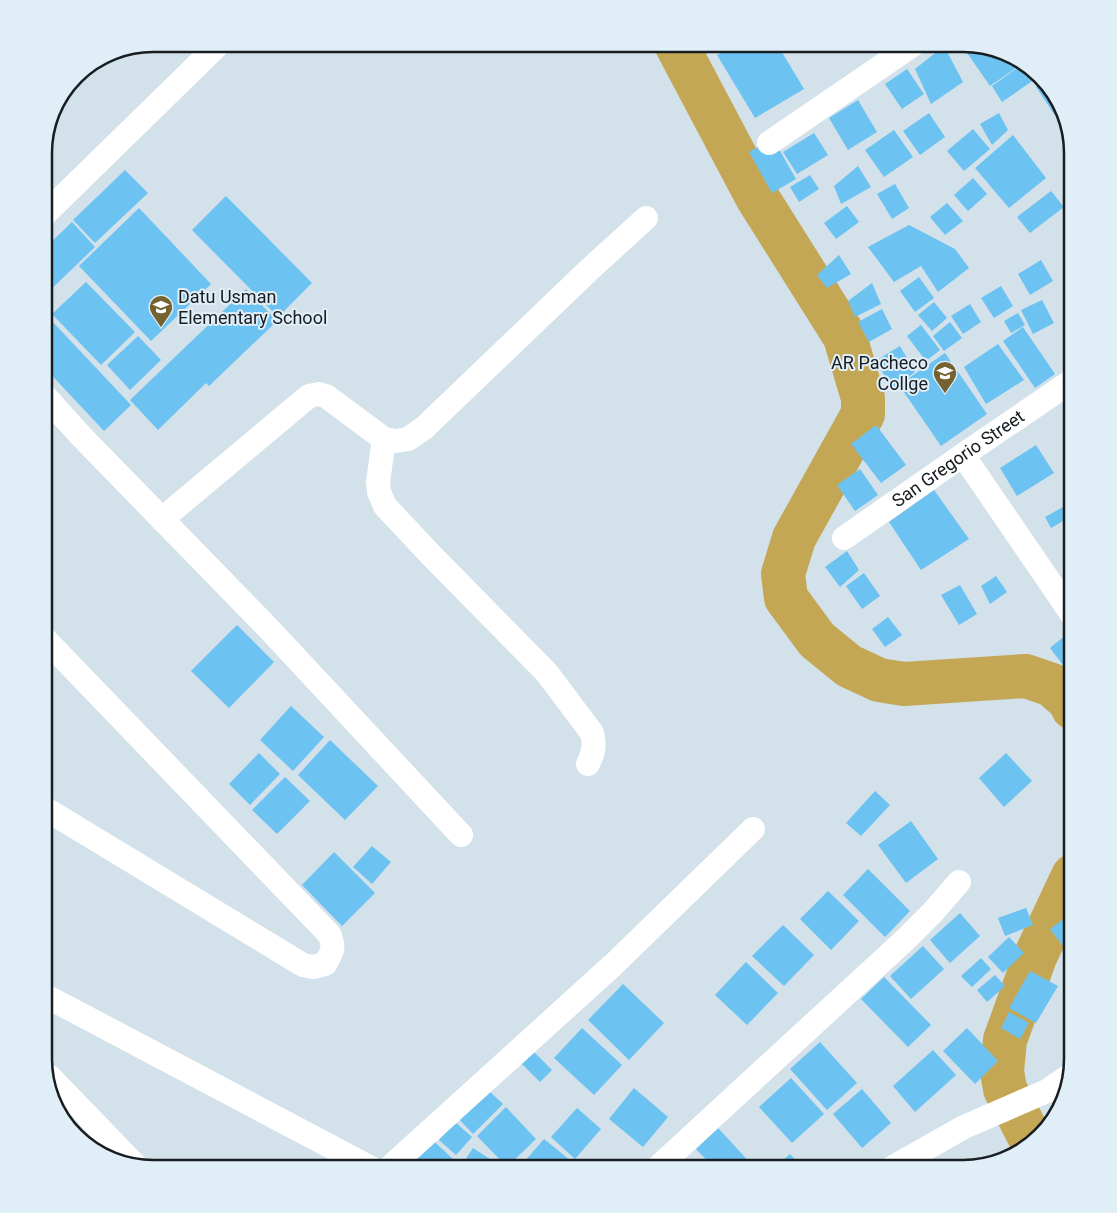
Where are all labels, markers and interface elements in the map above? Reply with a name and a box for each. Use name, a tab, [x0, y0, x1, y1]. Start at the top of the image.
place label: Datu Usman Elementary School	[178, 286, 327, 328]
school or university icon: Datu Usman Elementary School	[148, 294, 174, 328]
place label: AR Pacheco Collge	[831, 352, 928, 394]
school or university icon: AR Pacheco Collge	[932, 360, 958, 394]
street label: San Gregorio Street	[888, 405, 1028, 511]

